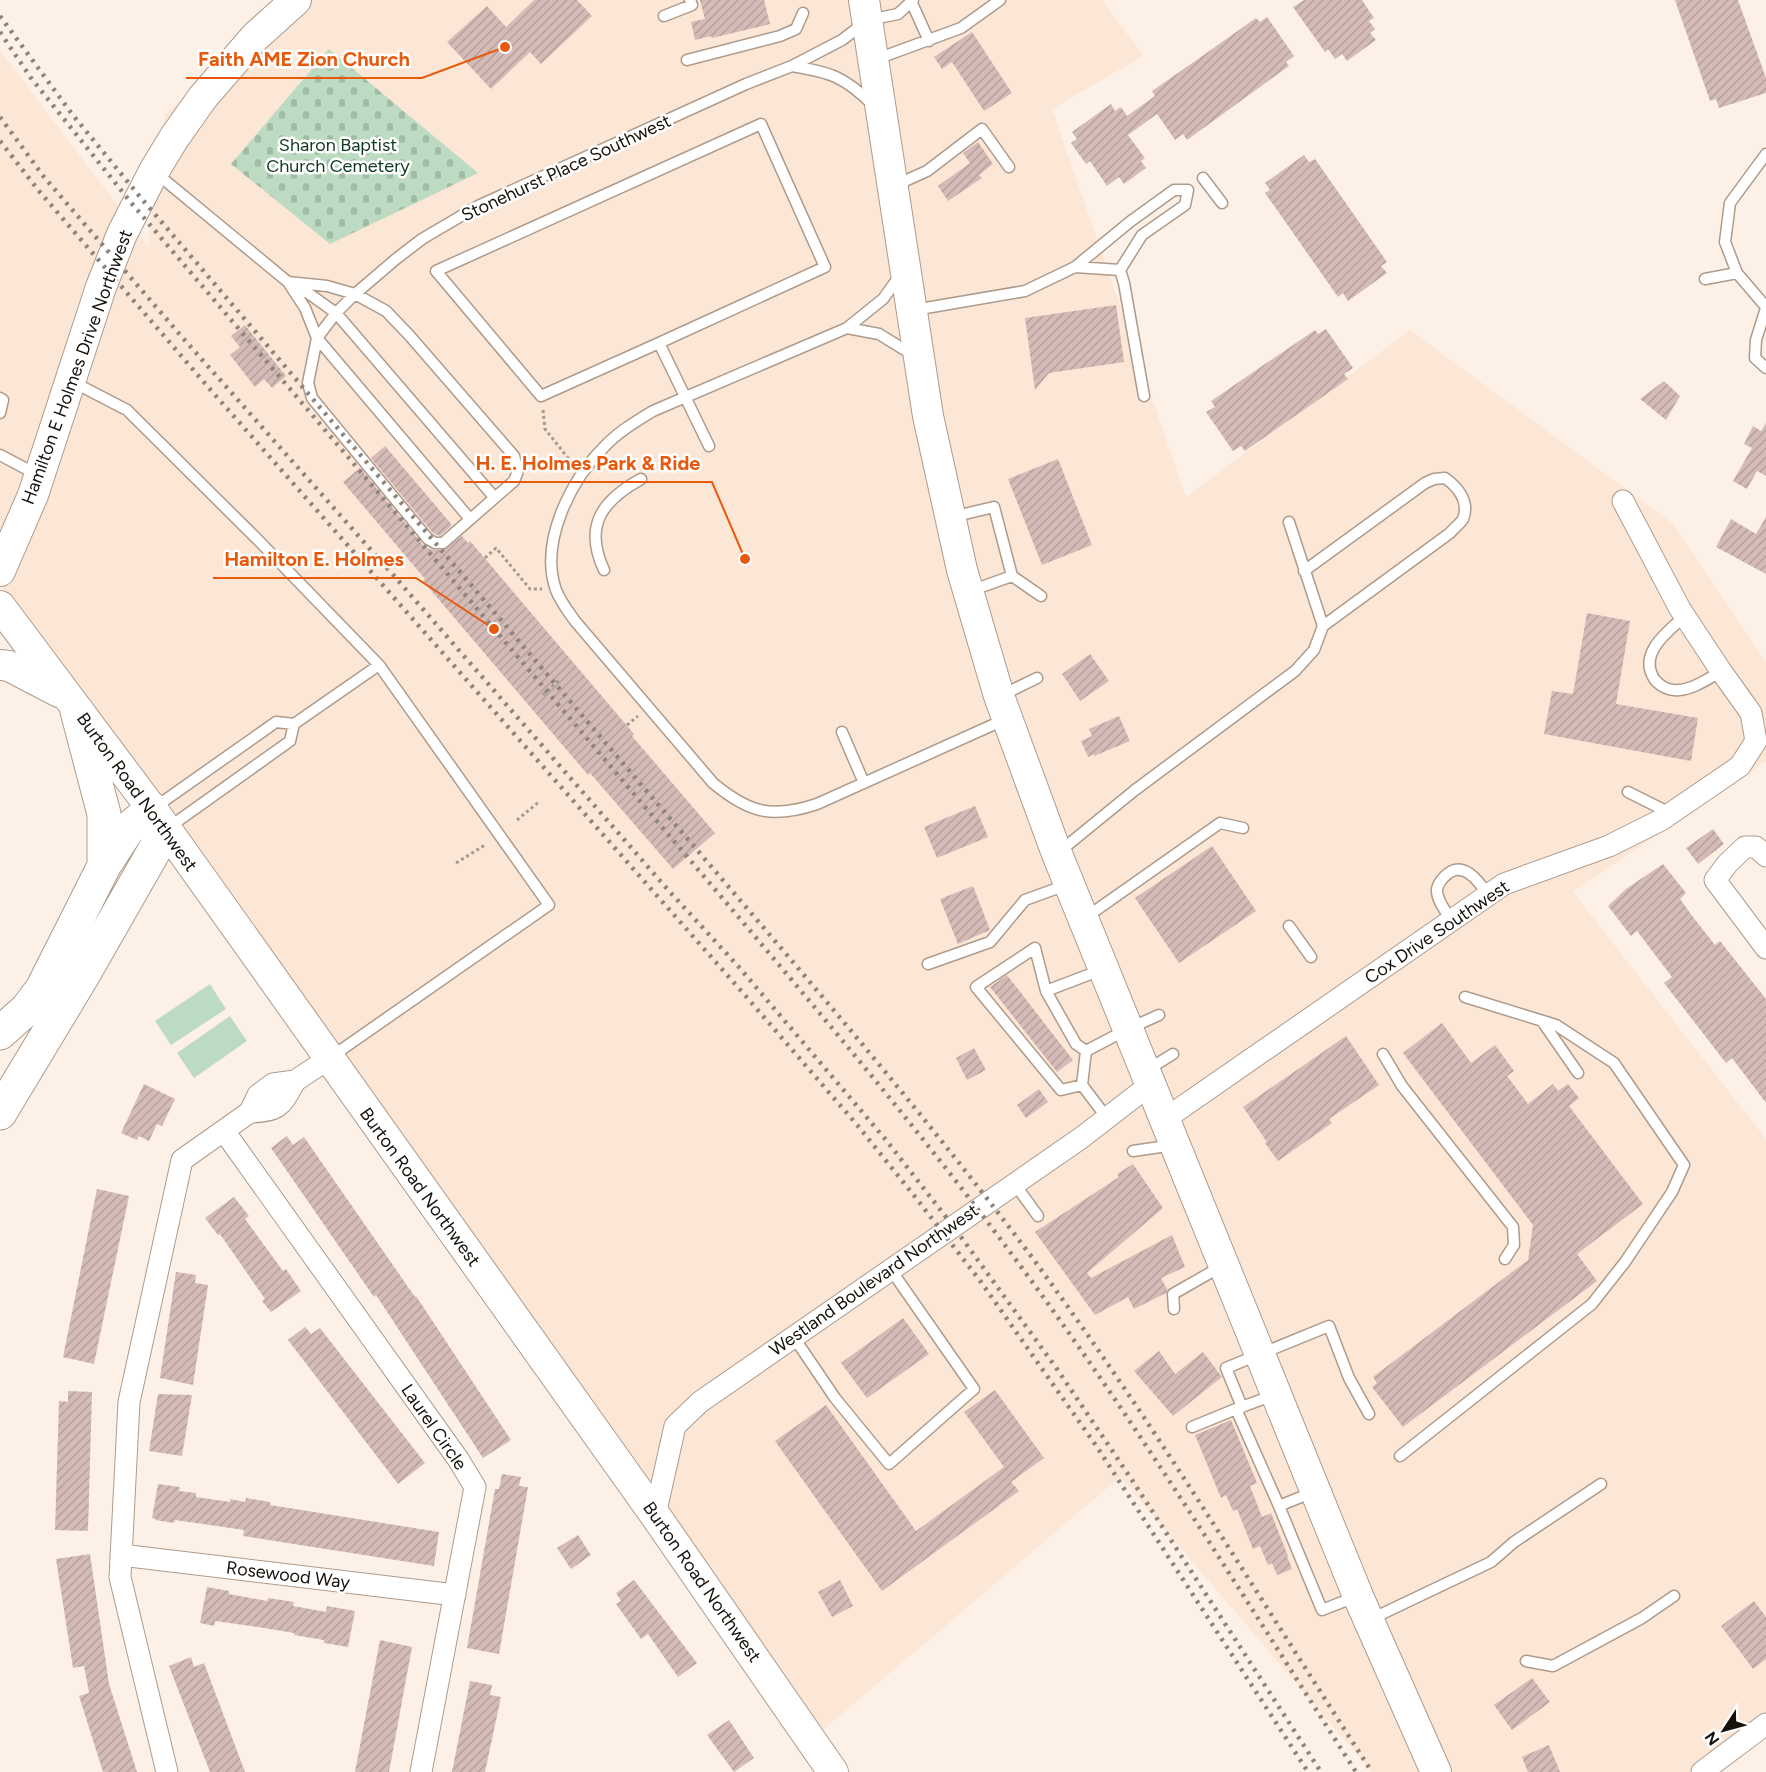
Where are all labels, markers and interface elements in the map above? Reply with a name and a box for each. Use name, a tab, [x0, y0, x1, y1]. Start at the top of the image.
callout: Faith AME Zion Church	[186, 40, 422, 78]
text: Faith AME Zion Church	[198, 47, 410, 71]
street label: Stonehurst Place Southwest	[458, 110, 674, 226]
park label: Sharon Baptist Church Cemetery	[266, 134, 410, 177]
street label: Hamilton E Holmes Drive Northwest	[17, 226, 137, 507]
callout: H. E. Holmes Park & Ride	[464, 444, 712, 482]
text: H. E. Holmes Park & Ride	[476, 451, 700, 475]
callout: Hamilton E. Holmes	[213, 540, 416, 578]
text: Hamilton E. Holmes	[224, 547, 404, 571]
street label: Burton Road Northwest	[72, 708, 202, 876]
street label: Cox Drive Southwest	[1361, 875, 1514, 989]
street label: Burton Road Northwest	[355, 1103, 485, 1271]
street label: Westland Boulevard Northwest	[765, 1199, 983, 1361]
street label: Laurel Circle	[396, 1380, 472, 1474]
street label: Burton Road Northwest	[638, 1498, 766, 1667]
street label: Rosewood Way	[225, 1556, 352, 1594]
north arrow	[1694, 1700, 1754, 1760]
text: N	[1701, 1728, 1724, 1749]

